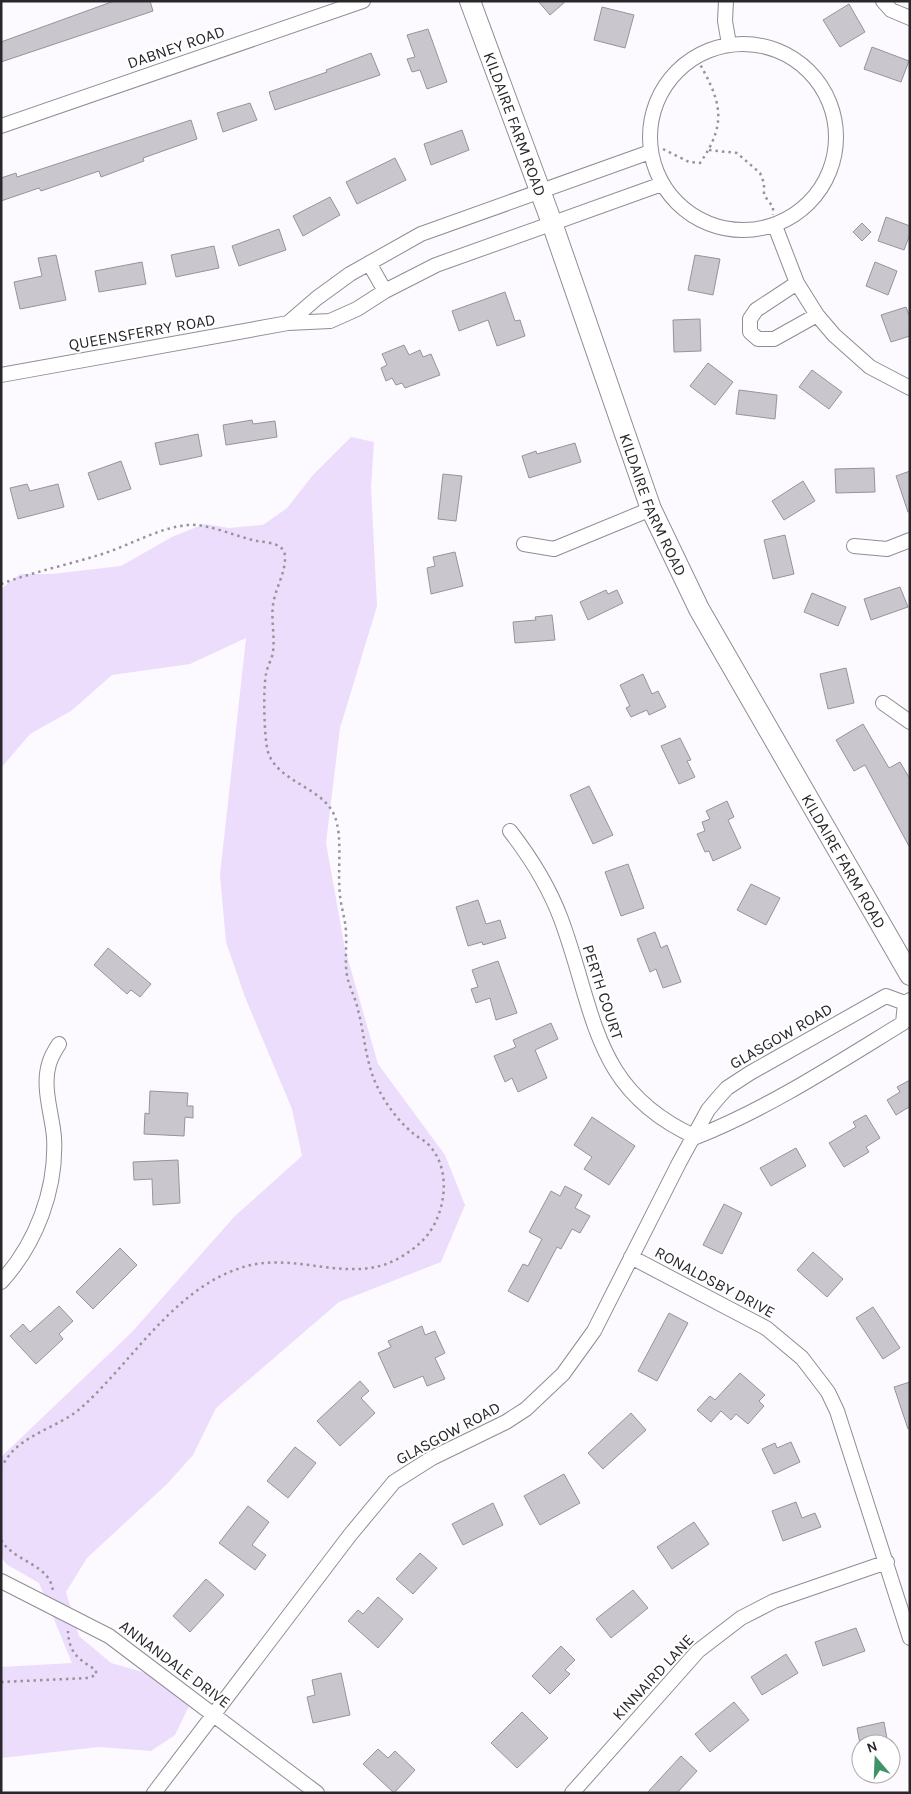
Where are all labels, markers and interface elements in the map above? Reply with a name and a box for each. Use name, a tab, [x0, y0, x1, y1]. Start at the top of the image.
street label: DABNEY ROAD	[125, 21, 227, 73]
street label: KILDAIRE FARM ROAD	[480, 49, 551, 199]
street label: QUEENSFERRY ROAD	[67, 310, 217, 354]
street label: KILDAIRE FARM ROAD	[616, 431, 691, 579]
street label: KILDAIRE FARM ROAD	[798, 790, 891, 932]
street label: PERTH COURT	[579, 942, 627, 1042]
street label: GLASGOW ROAD	[726, 999, 836, 1073]
street label: RONALDSBY DRIVE	[652, 1242, 778, 1322]
street label: GLASGOW ROAD	[393, 1398, 503, 1468]
street label: ANNANDALE DRIVE	[116, 1616, 234, 1712]
street label: KINNAIRD LANE	[608, 1630, 698, 1724]
north arrow	[851, 1734, 901, 1784]
text: N	[864, 1738, 879, 1757]

